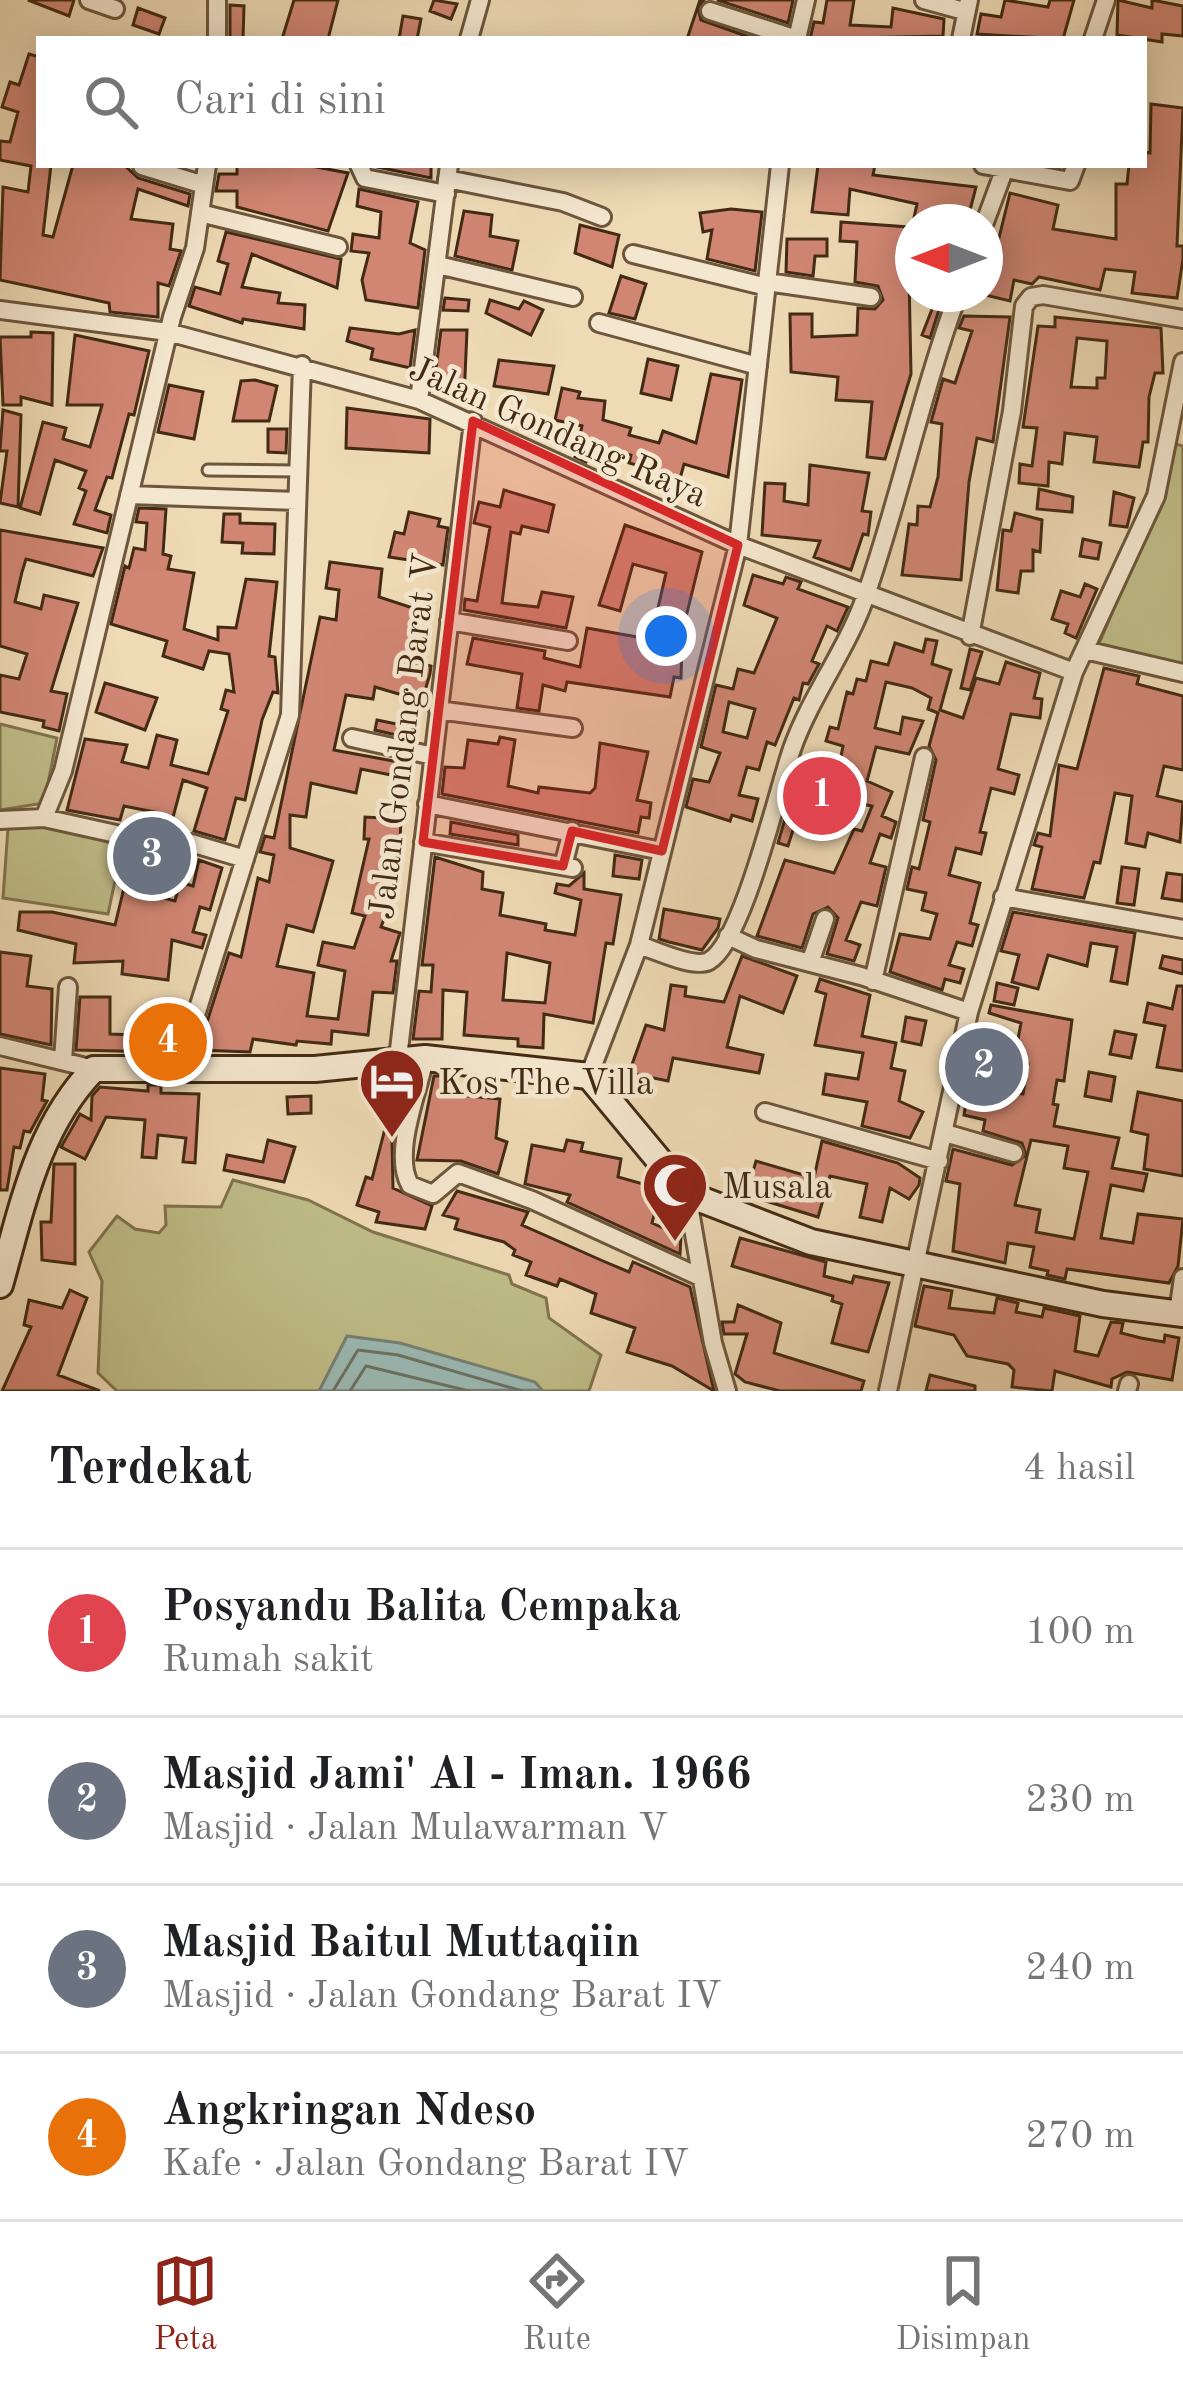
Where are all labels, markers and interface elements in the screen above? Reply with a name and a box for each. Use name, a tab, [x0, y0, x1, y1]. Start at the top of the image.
search box	[36, 36, 1147, 168]
icon: search	[78, 69, 144, 135]
text: Cari di sini	[174, 79, 386, 124]
north arrow	[895, 204, 1003, 312]
street label: Jalan Gondang Raya	[403, 352, 712, 516]
street label: Jalan Gondang Barat V	[366, 551, 446, 922]
your location	[636, 606, 696, 666]
pin: 1	[783, 751, 861, 841]
pin: 3	[113, 811, 191, 901]
pin: 4	[129, 997, 207, 1087]
pin: 2	[945, 1022, 1023, 1112]
hotel icon: Kos The Villa	[357, 1046, 427, 1140]
place label: Kos The Villa	[438, 1067, 654, 1103]
mosque icon: Musala	[640, 1150, 710, 1244]
place label: Musala	[722, 1171, 833, 1207]
text: Terdekat	[48, 1444, 252, 1495]
text: 4 hasil	[1023, 1449, 1135, 1488]
text: Posyandu Balita Cempaka	[162, 1586, 681, 1631]
text: 1	[76, 1613, 98, 1652]
text: 100 m	[1025, 1613, 1135, 1652]
text: Rumah sakit	[162, 1641, 374, 1680]
text: Masjid Jami' Al - Iman. 1966	[162, 1754, 752, 1799]
text: 2	[76, 1781, 98, 1820]
text: 230 m	[1025, 1781, 1135, 1820]
text: Masjid · Jalan Mulawarman V	[162, 1809, 668, 1848]
text: Masjid Baitul Muttaqiin	[162, 1922, 640, 1967]
text: 3	[76, 1949, 98, 1988]
text: 240 m	[1025, 1949, 1135, 1988]
text: Masjid · Jalan Gondang Barat IV	[162, 1977, 722, 2016]
text: Angkringan Ndeso	[162, 2090, 536, 2135]
text: 4	[76, 2117, 98, 2156]
text: 270 m	[1025, 2117, 1135, 2156]
text: Kafe · Jalan Gondang Barat IV	[162, 2145, 689, 2184]
tab: Peta	[152, 2248, 218, 2361]
tab: Rute	[523, 2248, 591, 2361]
tab: Disimpan	[895, 2248, 1031, 2361]

